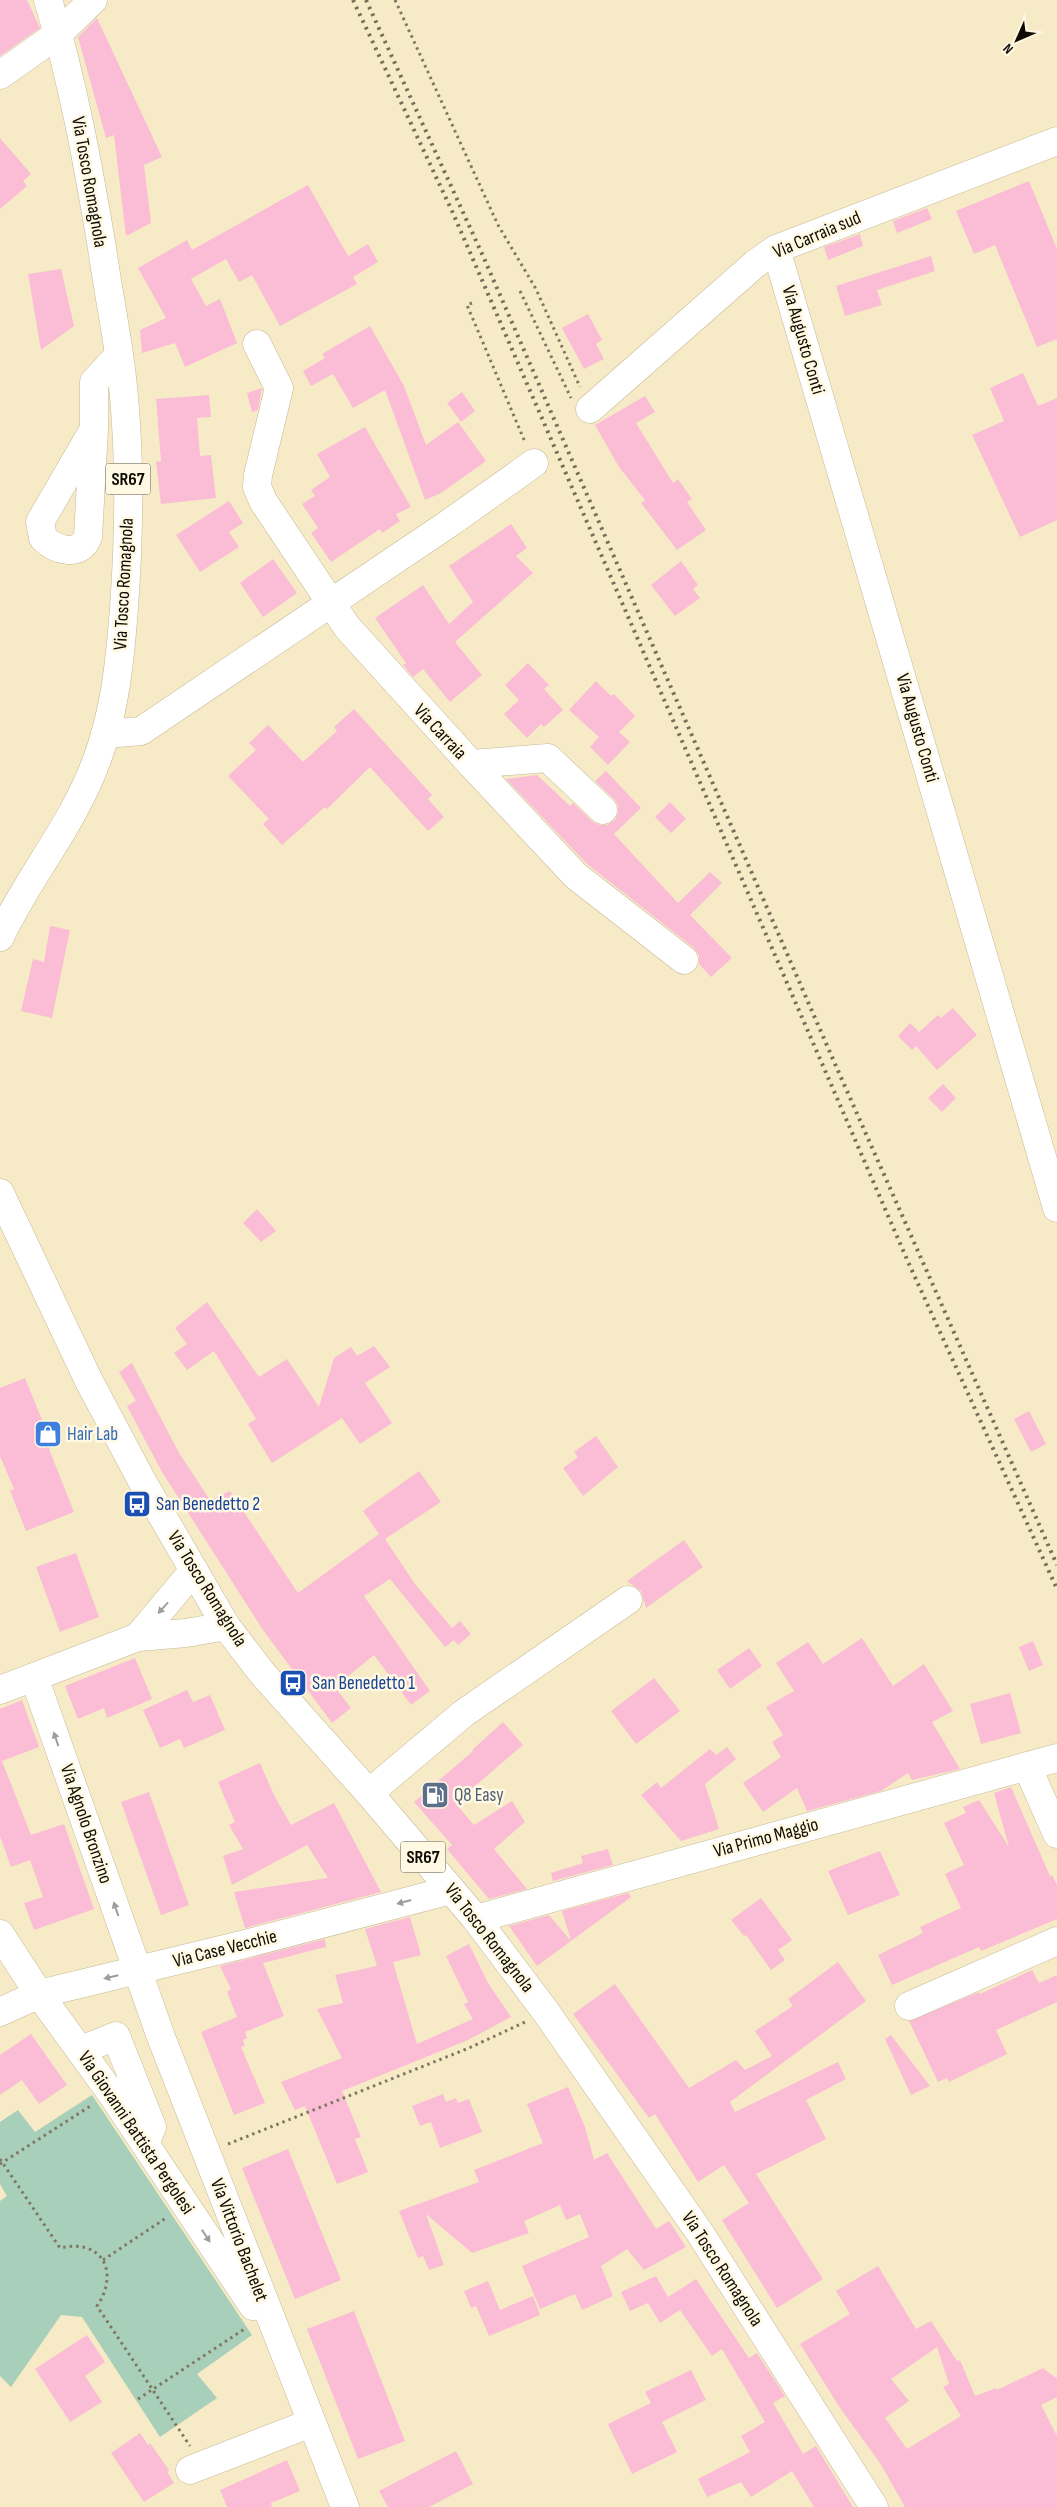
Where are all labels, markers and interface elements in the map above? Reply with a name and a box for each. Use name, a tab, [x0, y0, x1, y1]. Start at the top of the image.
north arrow	[992, 15, 1042, 65]
text: N	[1000, 40, 1017, 57]
street label: Via Tosco Romagnola	[66, 115, 112, 249]
street label: Via Carraia sud	[770, 206, 864, 264]
street label: Via Augusto Conti	[777, 283, 829, 397]
road number: SR67	[106, 464, 150, 494]
street label: Via Tosco Romagnola	[109, 517, 139, 651]
street label: Via Augusto Conti	[891, 671, 943, 785]
street label: Via Carraia	[409, 700, 471, 764]
shop icon: Hair Lab	[33, 1419, 63, 1449]
place label: Hair Lab	[67, 1423, 118, 1446]
bus stop icon: San Benedetto 2	[122, 1489, 152, 1519]
place label: San Benedetto 2	[156, 1493, 260, 1516]
street label: Via Tosco Romagnola	[162, 1527, 252, 1651]
one-way arrow	[157, 1601, 169, 1613]
bus stop icon: San Benedetto 1	[278, 1668, 308, 1698]
place label: San Benedetto 1	[312, 1672, 415, 1695]
one-way arrow	[52, 1731, 60, 1746]
street label: Via Agnolo Bronzino	[55, 1761, 117, 1887]
fuel station icon: Q8 Easy	[420, 1780, 450, 1810]
place label: Q8 Easy	[454, 1784, 504, 1807]
street label: Via Primo Maggio	[711, 1813, 821, 1863]
road number: SR67	[400, 1841, 446, 1872]
street label: Via Tosco Romagnola	[439, 1879, 539, 1997]
one-way arrow	[396, 1898, 411, 1906]
one-way arrow	[112, 1901, 119, 1916]
street label: Via Case Vecchie	[171, 1925, 279, 1973]
one-way arrow	[103, 1973, 118, 1981]
street label: Via Giovanni Battista Pergolesi	[73, 2047, 199, 2219]
street label: Via Vittorio Bachelet	[205, 2175, 273, 2305]
street label: Via Tosco Romagnola	[676, 2207, 768, 2331]
one-way arrow	[201, 2229, 210, 2243]

